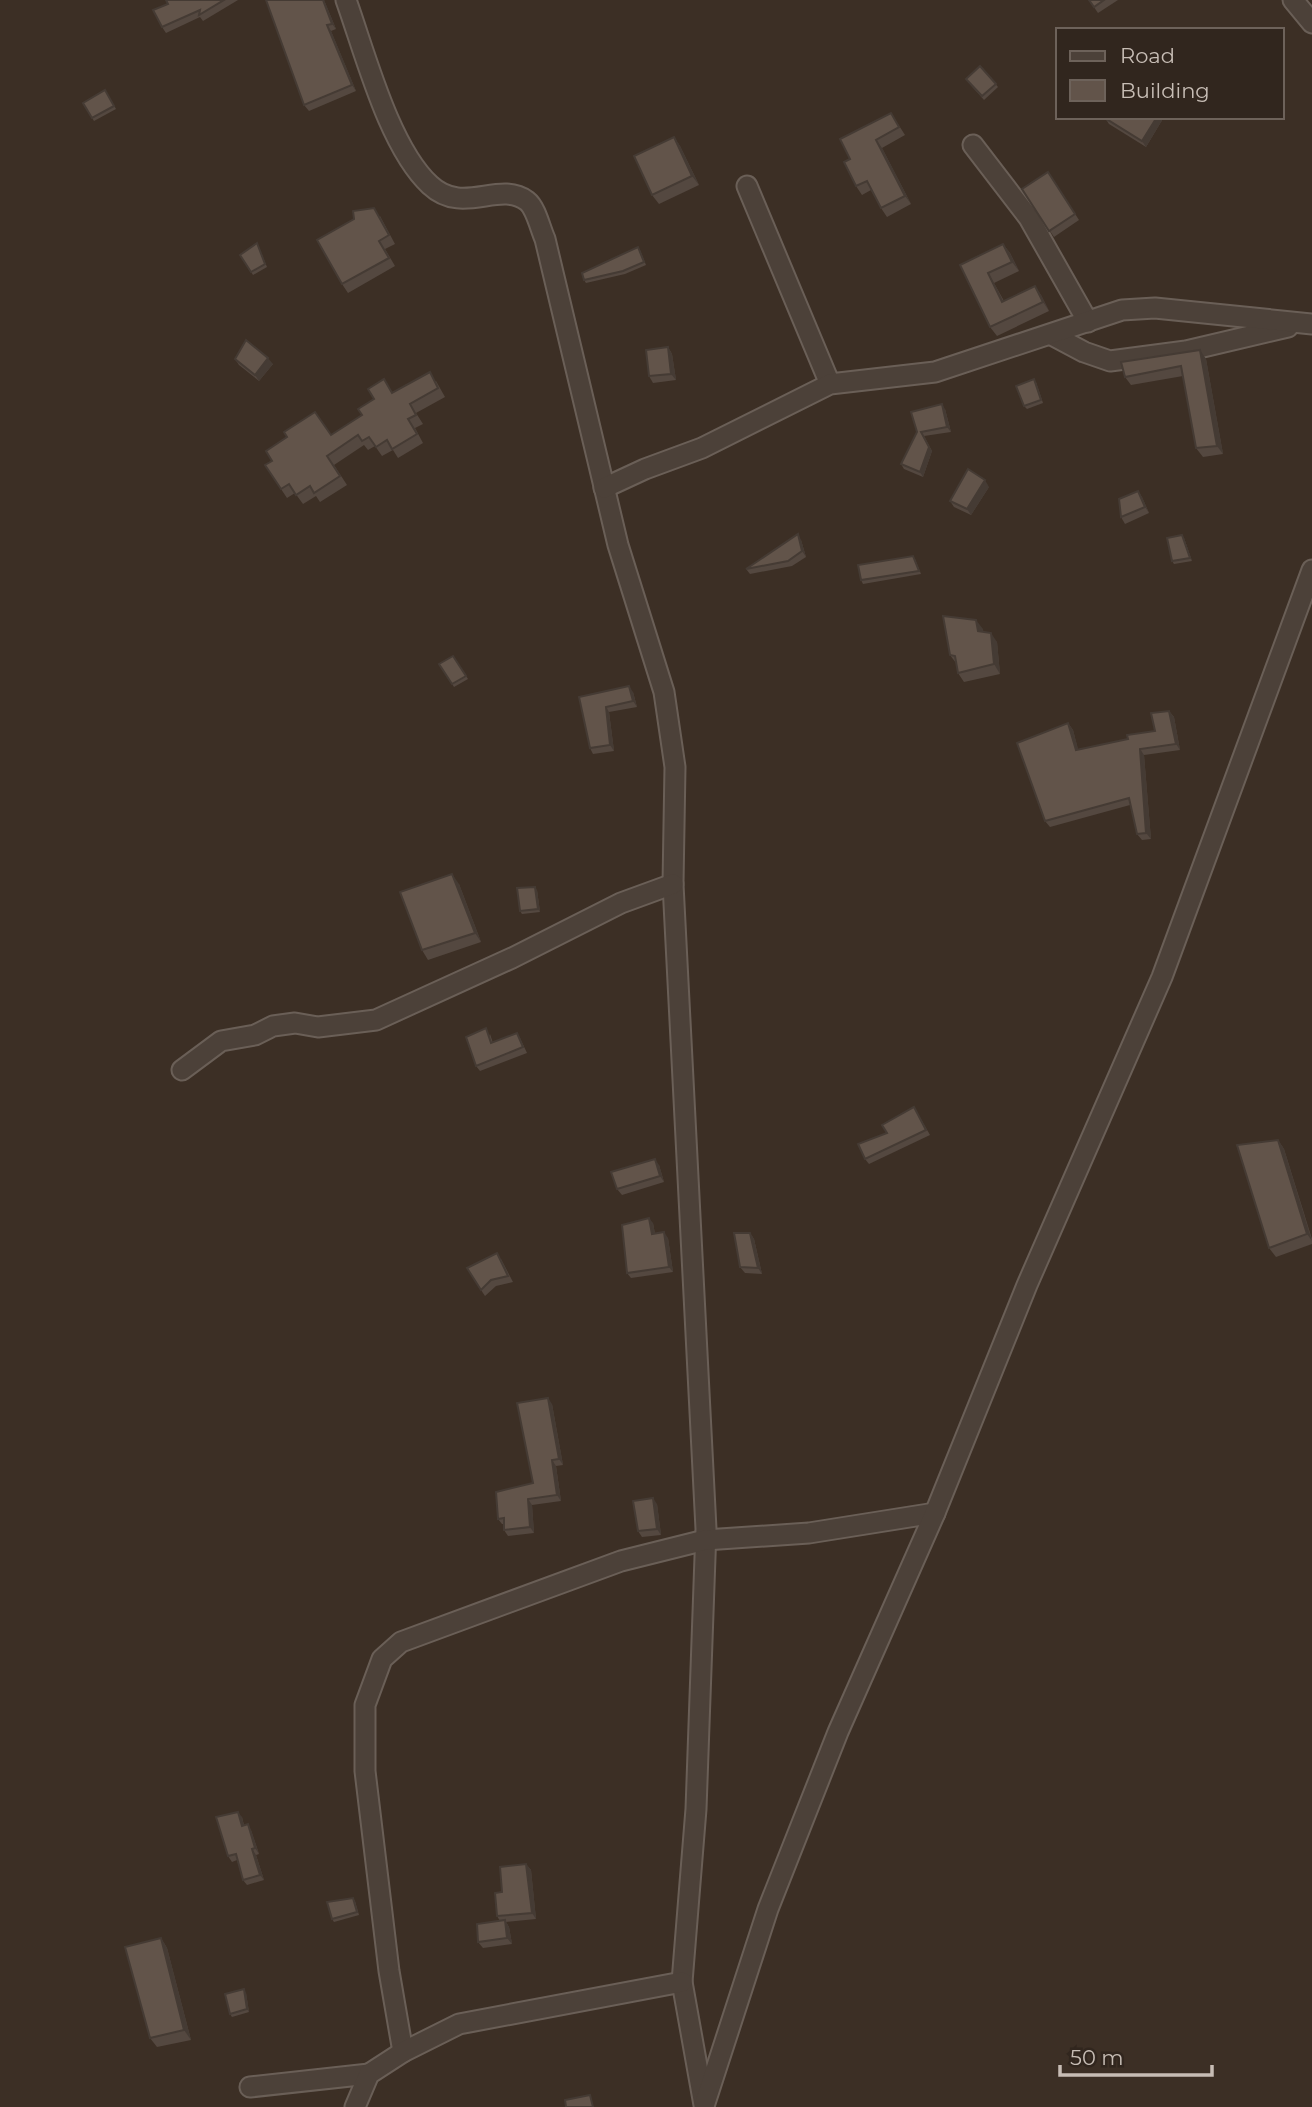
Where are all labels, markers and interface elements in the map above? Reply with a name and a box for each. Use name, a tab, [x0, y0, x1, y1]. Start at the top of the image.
legend	[1056, 28, 1284, 119]
text: Road	[1120, 43, 1175, 68]
text: Building	[1120, 78, 1210, 103]
scale bar	[1060, 2034, 1212, 2078]
text: 50 m	[1070, 2045, 1124, 2070]

